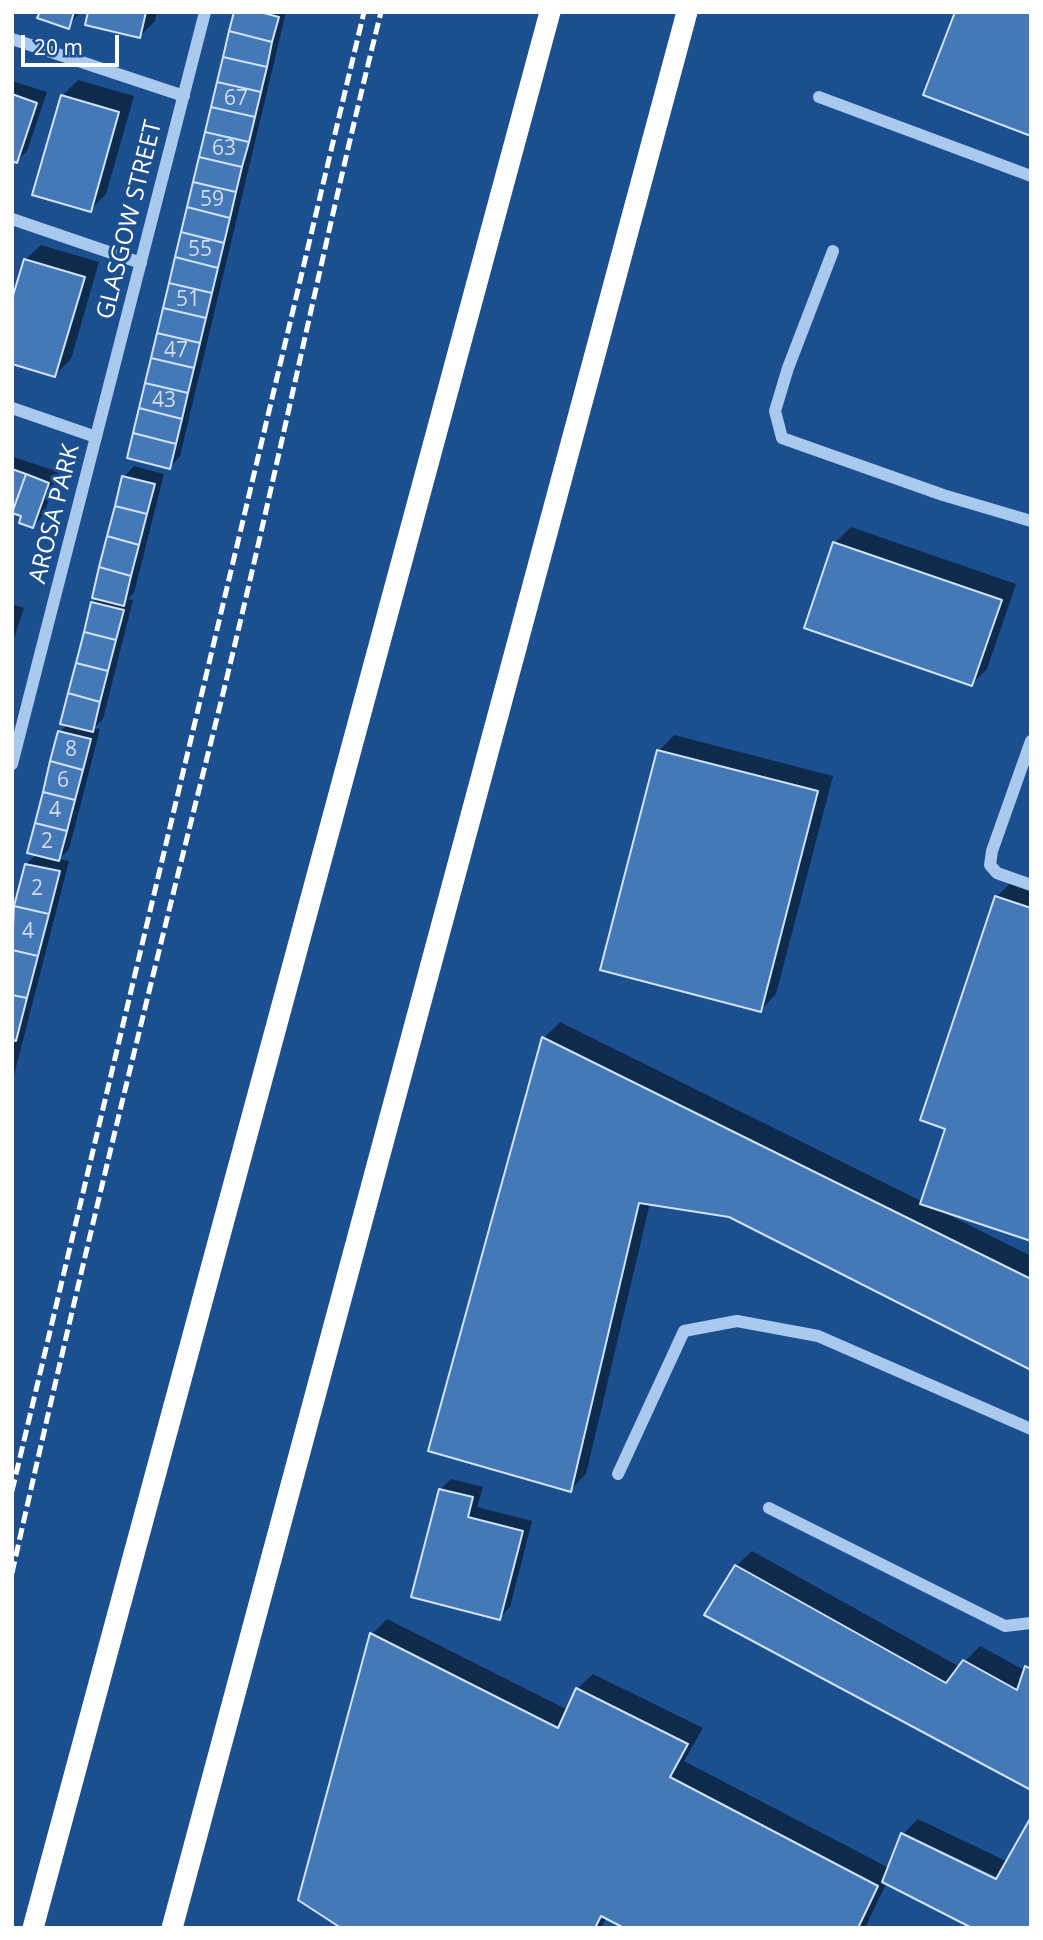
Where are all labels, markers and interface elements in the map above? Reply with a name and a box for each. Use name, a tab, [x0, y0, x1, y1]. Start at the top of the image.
scale bar	[24, 21, 122, 65]
text: 20 m	[34, 33, 83, 61]
house number: 67	[224, 86, 248, 112]
street label: GLASGOW STREET	[91, 118, 169, 322]
house number: 63	[212, 136, 236, 162]
house number: 59	[200, 187, 224, 213]
house number: 55	[188, 237, 212, 263]
house number: 51	[176, 287, 200, 313]
house number: 47	[164, 338, 188, 364]
house number: 43	[152, 388, 176, 414]
street label: AROSA PARK	[24, 441, 86, 587]
house number: 8	[65, 737, 77, 763]
house number: 6	[57, 768, 69, 794]
house number: 4	[49, 798, 61, 824]
house number: 2	[41, 829, 53, 855]
house number: 2	[31, 876, 43, 902]
house number: 4	[22, 919, 34, 945]

